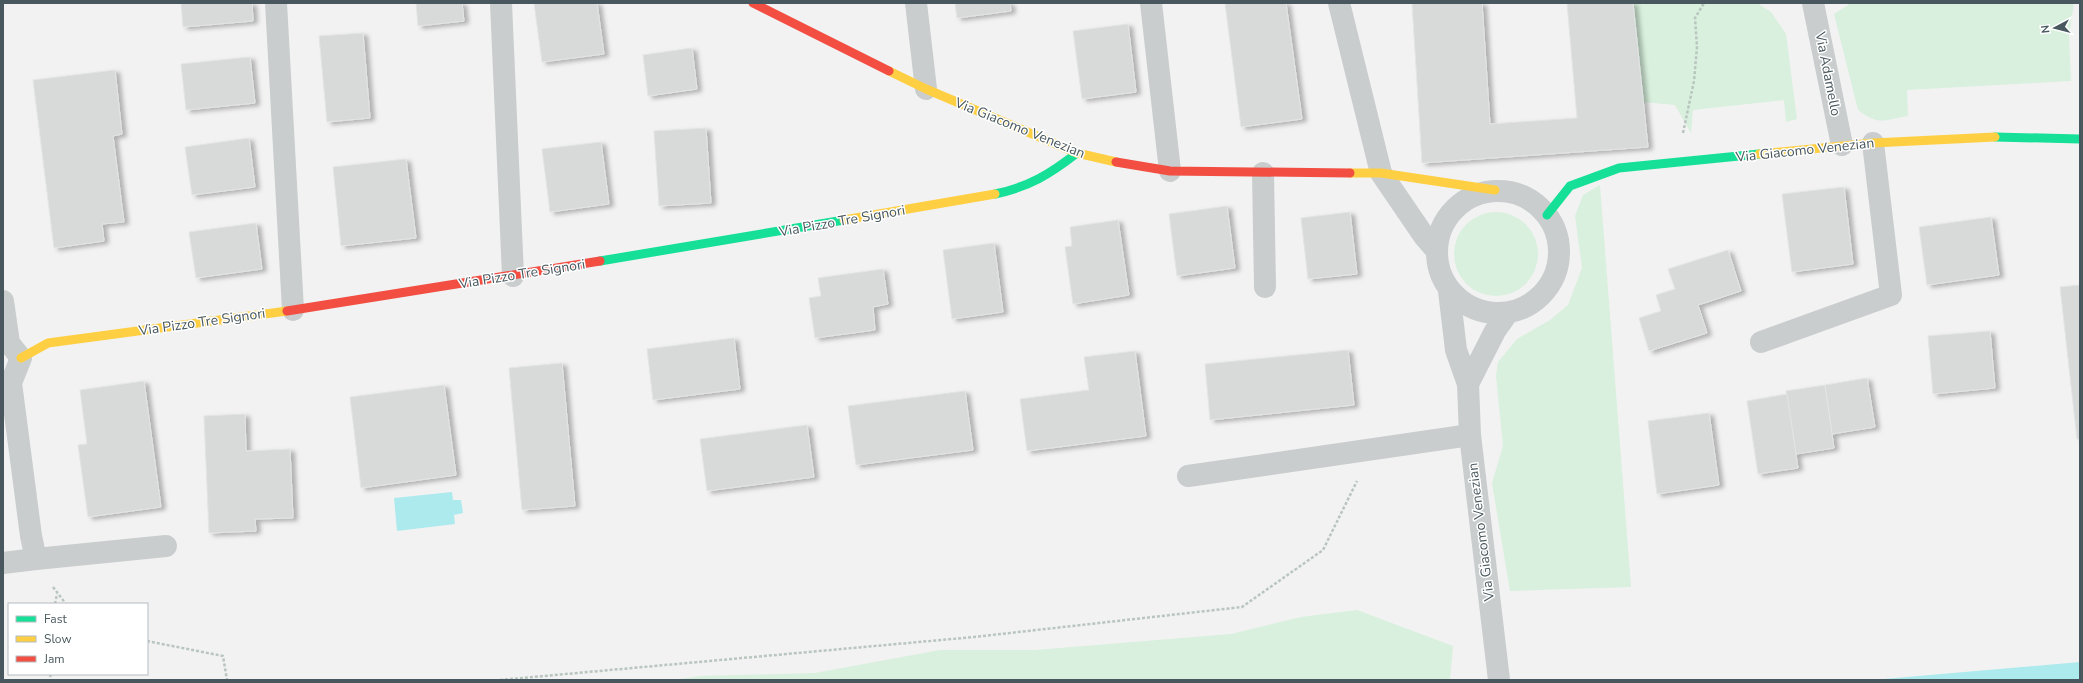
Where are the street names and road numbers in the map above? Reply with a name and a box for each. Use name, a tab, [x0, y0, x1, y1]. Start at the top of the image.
street label: Via Adamello	[1810, 29, 1845, 118]
street label: Via Giacomo Venezian	[951, 93, 1088, 163]
street label: Via Giacomo Venezian	[1734, 133, 1875, 167]
street label: Via Pizzo Tre Signori	[777, 201, 906, 242]
street label: Via Pizzo Tre Signori	[456, 255, 587, 294]
street label: Via Pizzo Tre Signori	[136, 304, 267, 340]
street label: Via Giacomo Venezian	[1463, 462, 1499, 603]

